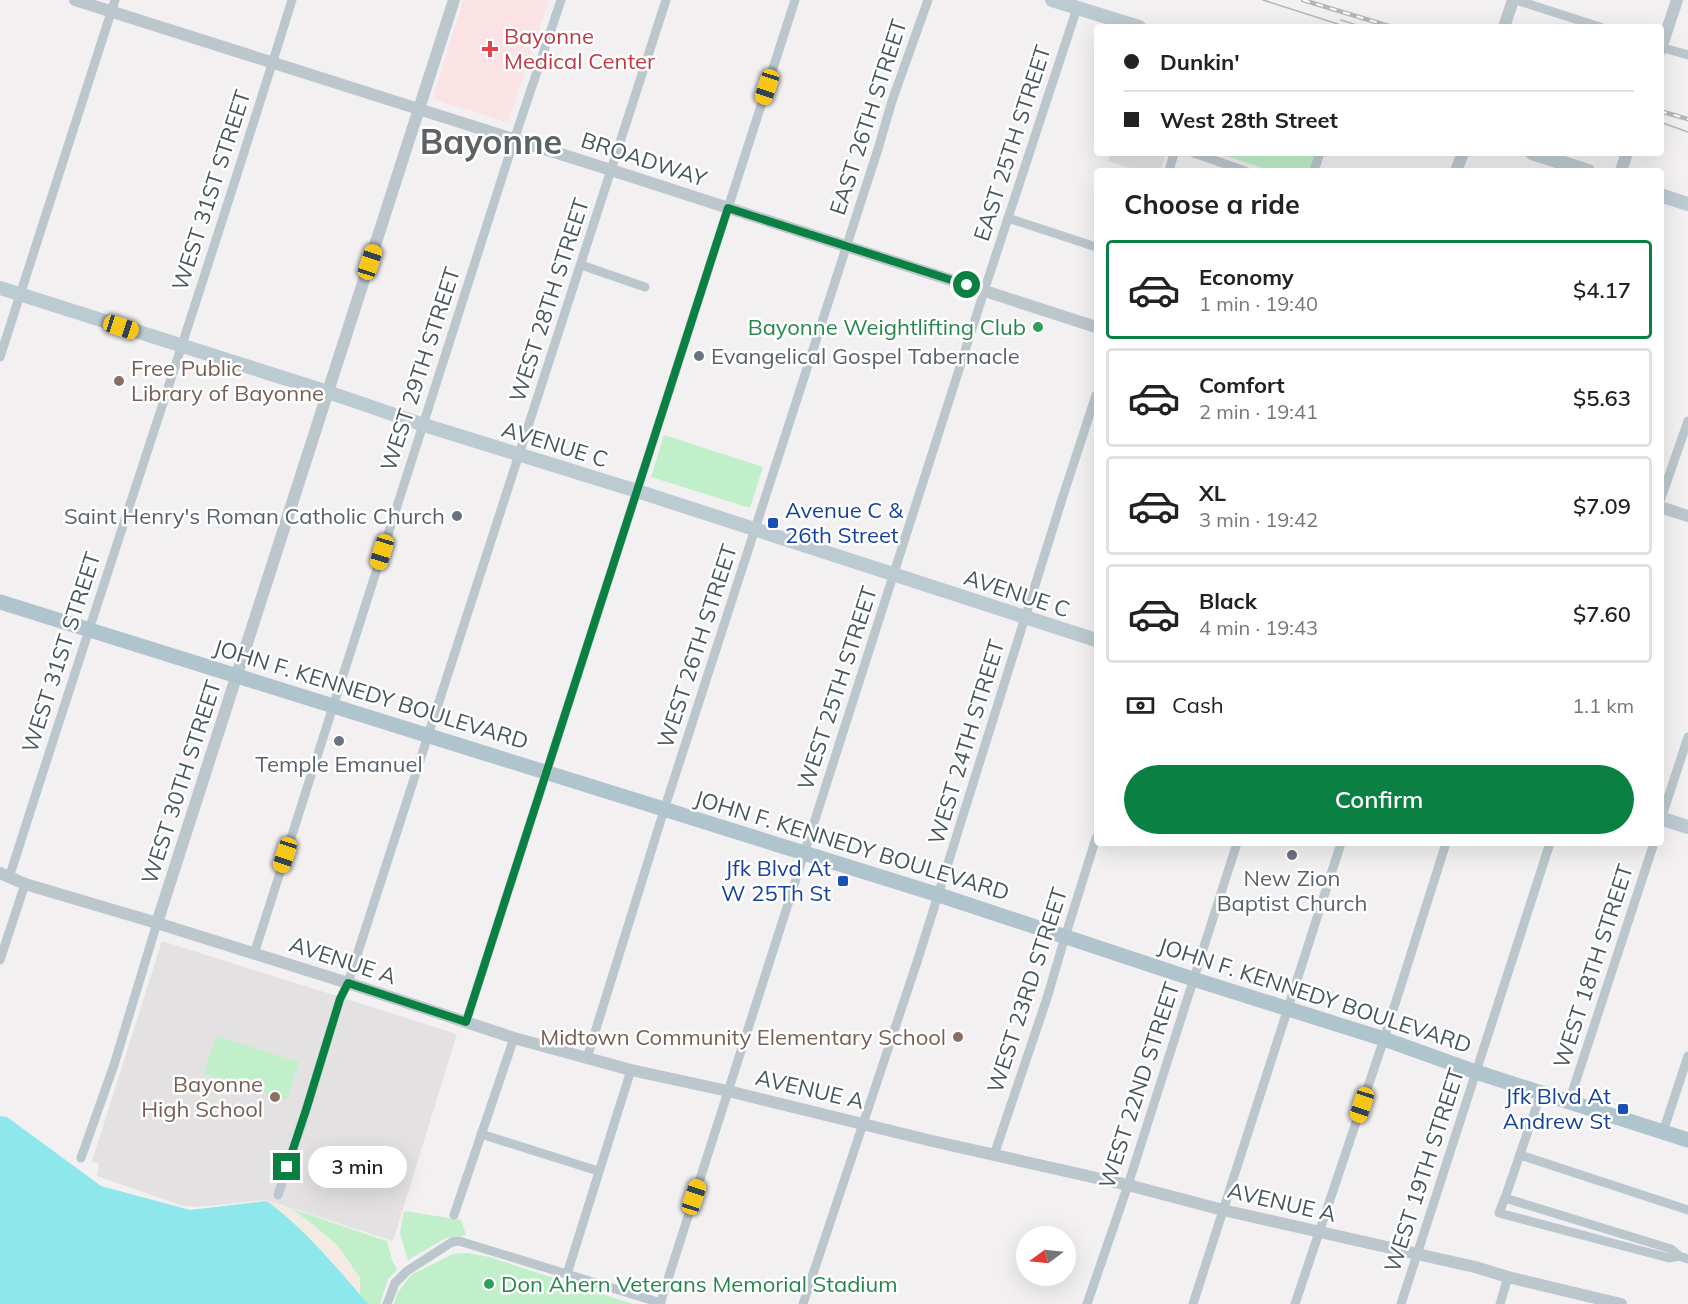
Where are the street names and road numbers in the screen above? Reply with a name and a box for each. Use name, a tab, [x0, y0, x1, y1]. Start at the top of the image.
street label: EAST 26TH STREET	[823, 16, 913, 218]
street label: EAST 25TH STREET	[967, 42, 1057, 244]
street label: WEST 31ST STREET	[165, 86, 257, 294]
street label: BROADWAY	[578, 126, 711, 193]
street label: WEST 28TH STREET	[503, 195, 595, 405]
street label: WEST 29TH STREET	[374, 264, 466, 474]
street label: AVENUE C	[499, 415, 611, 473]
street label: WEST 26TH STREET	[651, 541, 743, 751]
street label: WEST 31ST STREET	[15, 548, 107, 756]
street label: AVENUE C	[961, 563, 1073, 623]
street label: WEST 25TH STREET	[791, 583, 883, 793]
street label: JOHN F. KENNEDY BOULEVARD	[210, 633, 532, 755]
street label: WEST 24TH STREET	[922, 636, 1010, 848]
street label: WEST 30TH STREET	[135, 677, 227, 887]
street label: JOHN F. KENNEDY BOULEVARD	[691, 784, 1013, 906]
street label: WEST 18TH STREET	[1547, 861, 1639, 1071]
street label: WEST 23RD STREET	[981, 884, 1073, 1096]
street label: AVENUE A	[286, 930, 400, 990]
street label: JOHN F. KENNEDY BOULEVARD	[1155, 931, 1475, 1059]
street label: WEST 22ND STREET	[1092, 978, 1186, 1192]
street label: AVENUE A	[753, 1063, 867, 1115]
street label: WEST 19TH STREET	[1378, 1065, 1470, 1275]
street label: AVENUE A	[1225, 1176, 1339, 1228]

